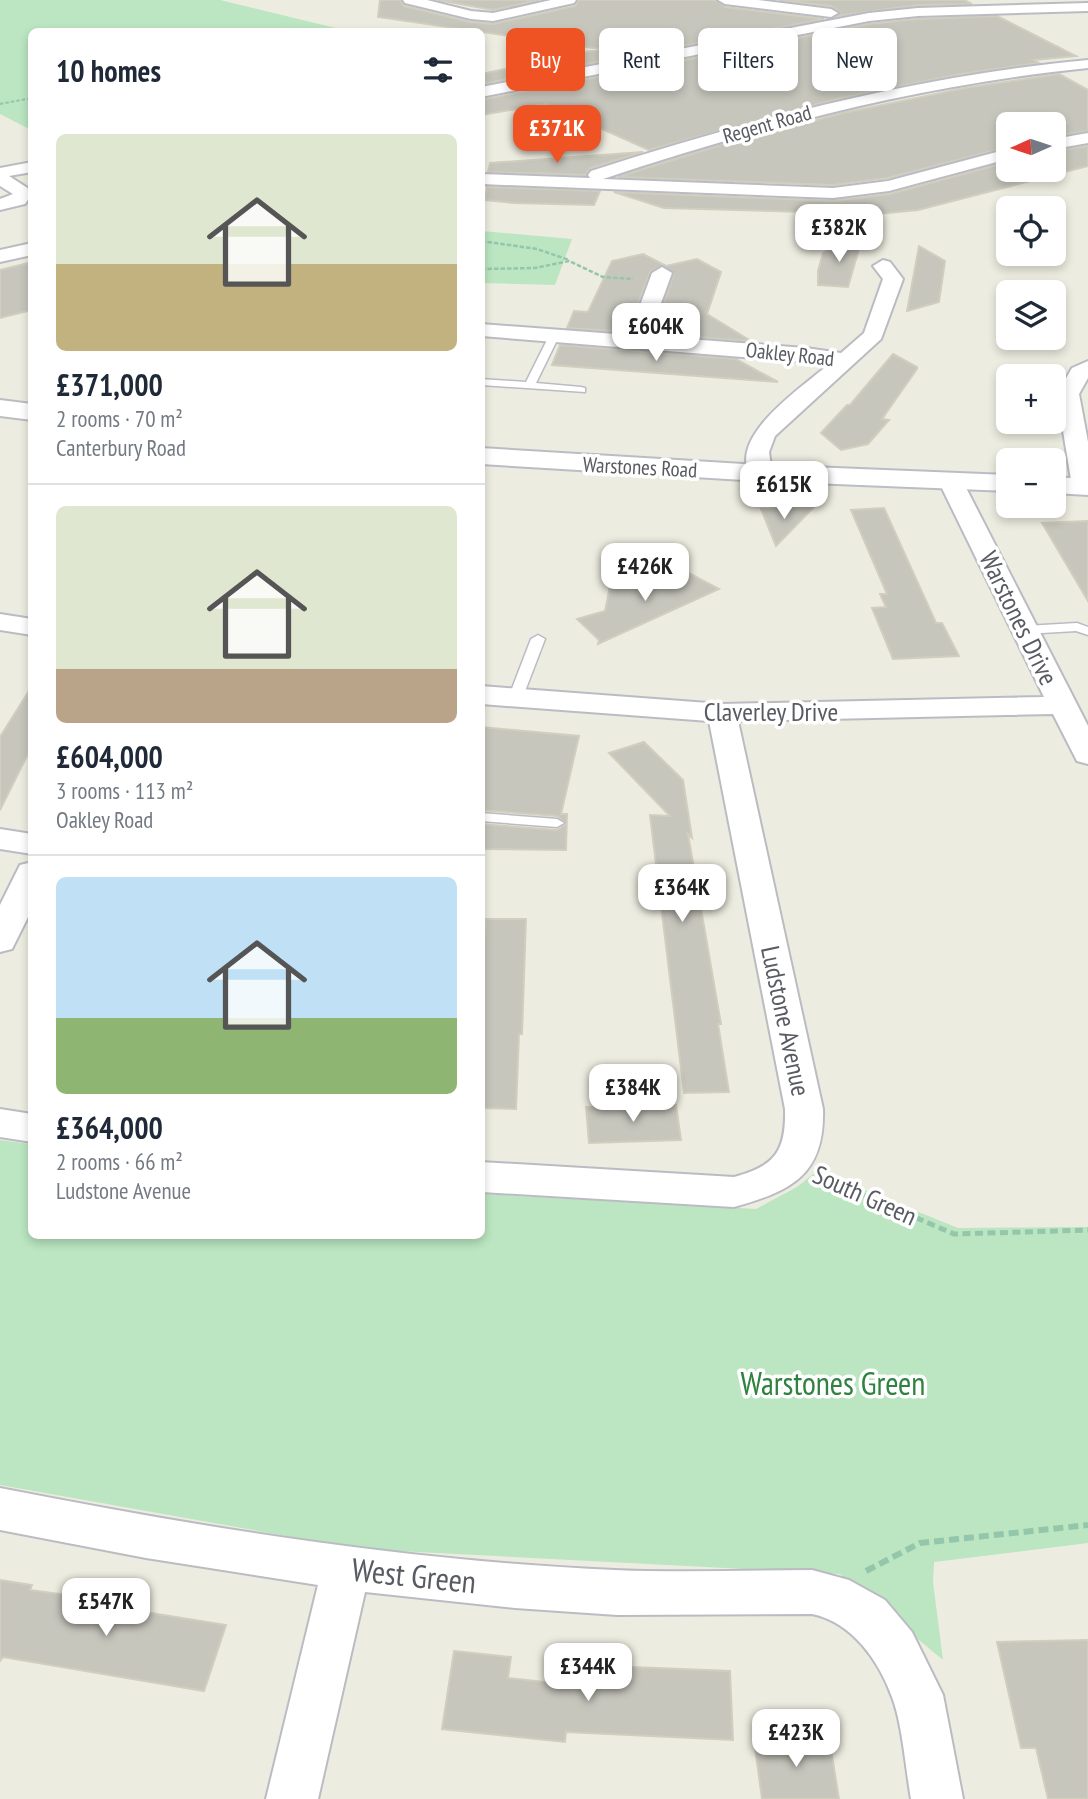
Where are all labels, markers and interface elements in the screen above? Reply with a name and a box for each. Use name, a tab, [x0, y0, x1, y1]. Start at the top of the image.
chip: Buy	[506, 28, 585, 91]
chip: Rent	[599, 28, 684, 91]
chip: Filters	[698, 28, 798, 91]
chip: New	[812, 28, 897, 91]
text: 10 homes	[56, 51, 161, 90]
icon: filters	[419, 51, 457, 89]
street label: Regent Road	[720, 99, 814, 149]
pin: £371K	[508, 106, 606, 165]
north arrow	[996, 112, 1066, 182]
map controls	[996, 112, 1066, 518]
text: £371K	[529, 113, 585, 142]
icon: home	[194, 179, 320, 305]
button: locate	[996, 196, 1066, 266]
pin: £382K	[790, 204, 888, 264]
text: £382K	[811, 212, 867, 241]
button: layers	[996, 280, 1066, 350]
pin: £604K	[607, 304, 705, 363]
text: £604K	[628, 311, 684, 340]
street label: Oakley Road	[744, 336, 836, 372]
button: +	[996, 364, 1066, 434]
text: £371,000	[56, 365, 163, 404]
text: 2 rooms · 70 m²	[56, 404, 183, 433]
text: Canterbury Road	[56, 433, 186, 462]
button: −	[996, 448, 1066, 518]
street label: Warstones Road	[582, 451, 698, 483]
pin: £615K	[735, 462, 833, 521]
text: £615K	[756, 469, 812, 498]
pin: £426K	[596, 544, 694, 603]
street label: Warstones Drive	[972, 546, 1066, 690]
icon: home	[194, 551, 320, 677]
text: £426K	[617, 551, 673, 580]
street label: Claverley Drive	[704, 695, 838, 728]
text: £604,000	[56, 737, 163, 776]
text: 3 rooms · 113 m²	[56, 776, 193, 805]
text: Oakley Road	[56, 805, 153, 834]
pin: £364K	[633, 864, 731, 924]
text: £364K	[654, 872, 710, 901]
icon: home	[194, 922, 320, 1048]
street label: Ludstone Avenue	[754, 943, 818, 1099]
pin: £384K	[584, 1064, 682, 1124]
text: £384K	[605, 1072, 661, 1101]
text: £364,000	[56, 1108, 163, 1147]
text: 2 rooms · 66 m²	[56, 1147, 183, 1176]
street label: South Green	[808, 1157, 922, 1233]
text: Ludstone Avenue	[56, 1176, 191, 1205]
park label: Warstones Green	[741, 1362, 925, 1404]
street label: West Green	[350, 1548, 478, 1602]
pin: £547K	[57, 1578, 155, 1638]
text: £547K	[78, 1586, 134, 1615]
pin: £344K	[539, 1644, 637, 1703]
text: £344K	[560, 1651, 616, 1680]
pin: £423K	[747, 1710, 845, 1769]
text: £423K	[768, 1717, 824, 1746]

